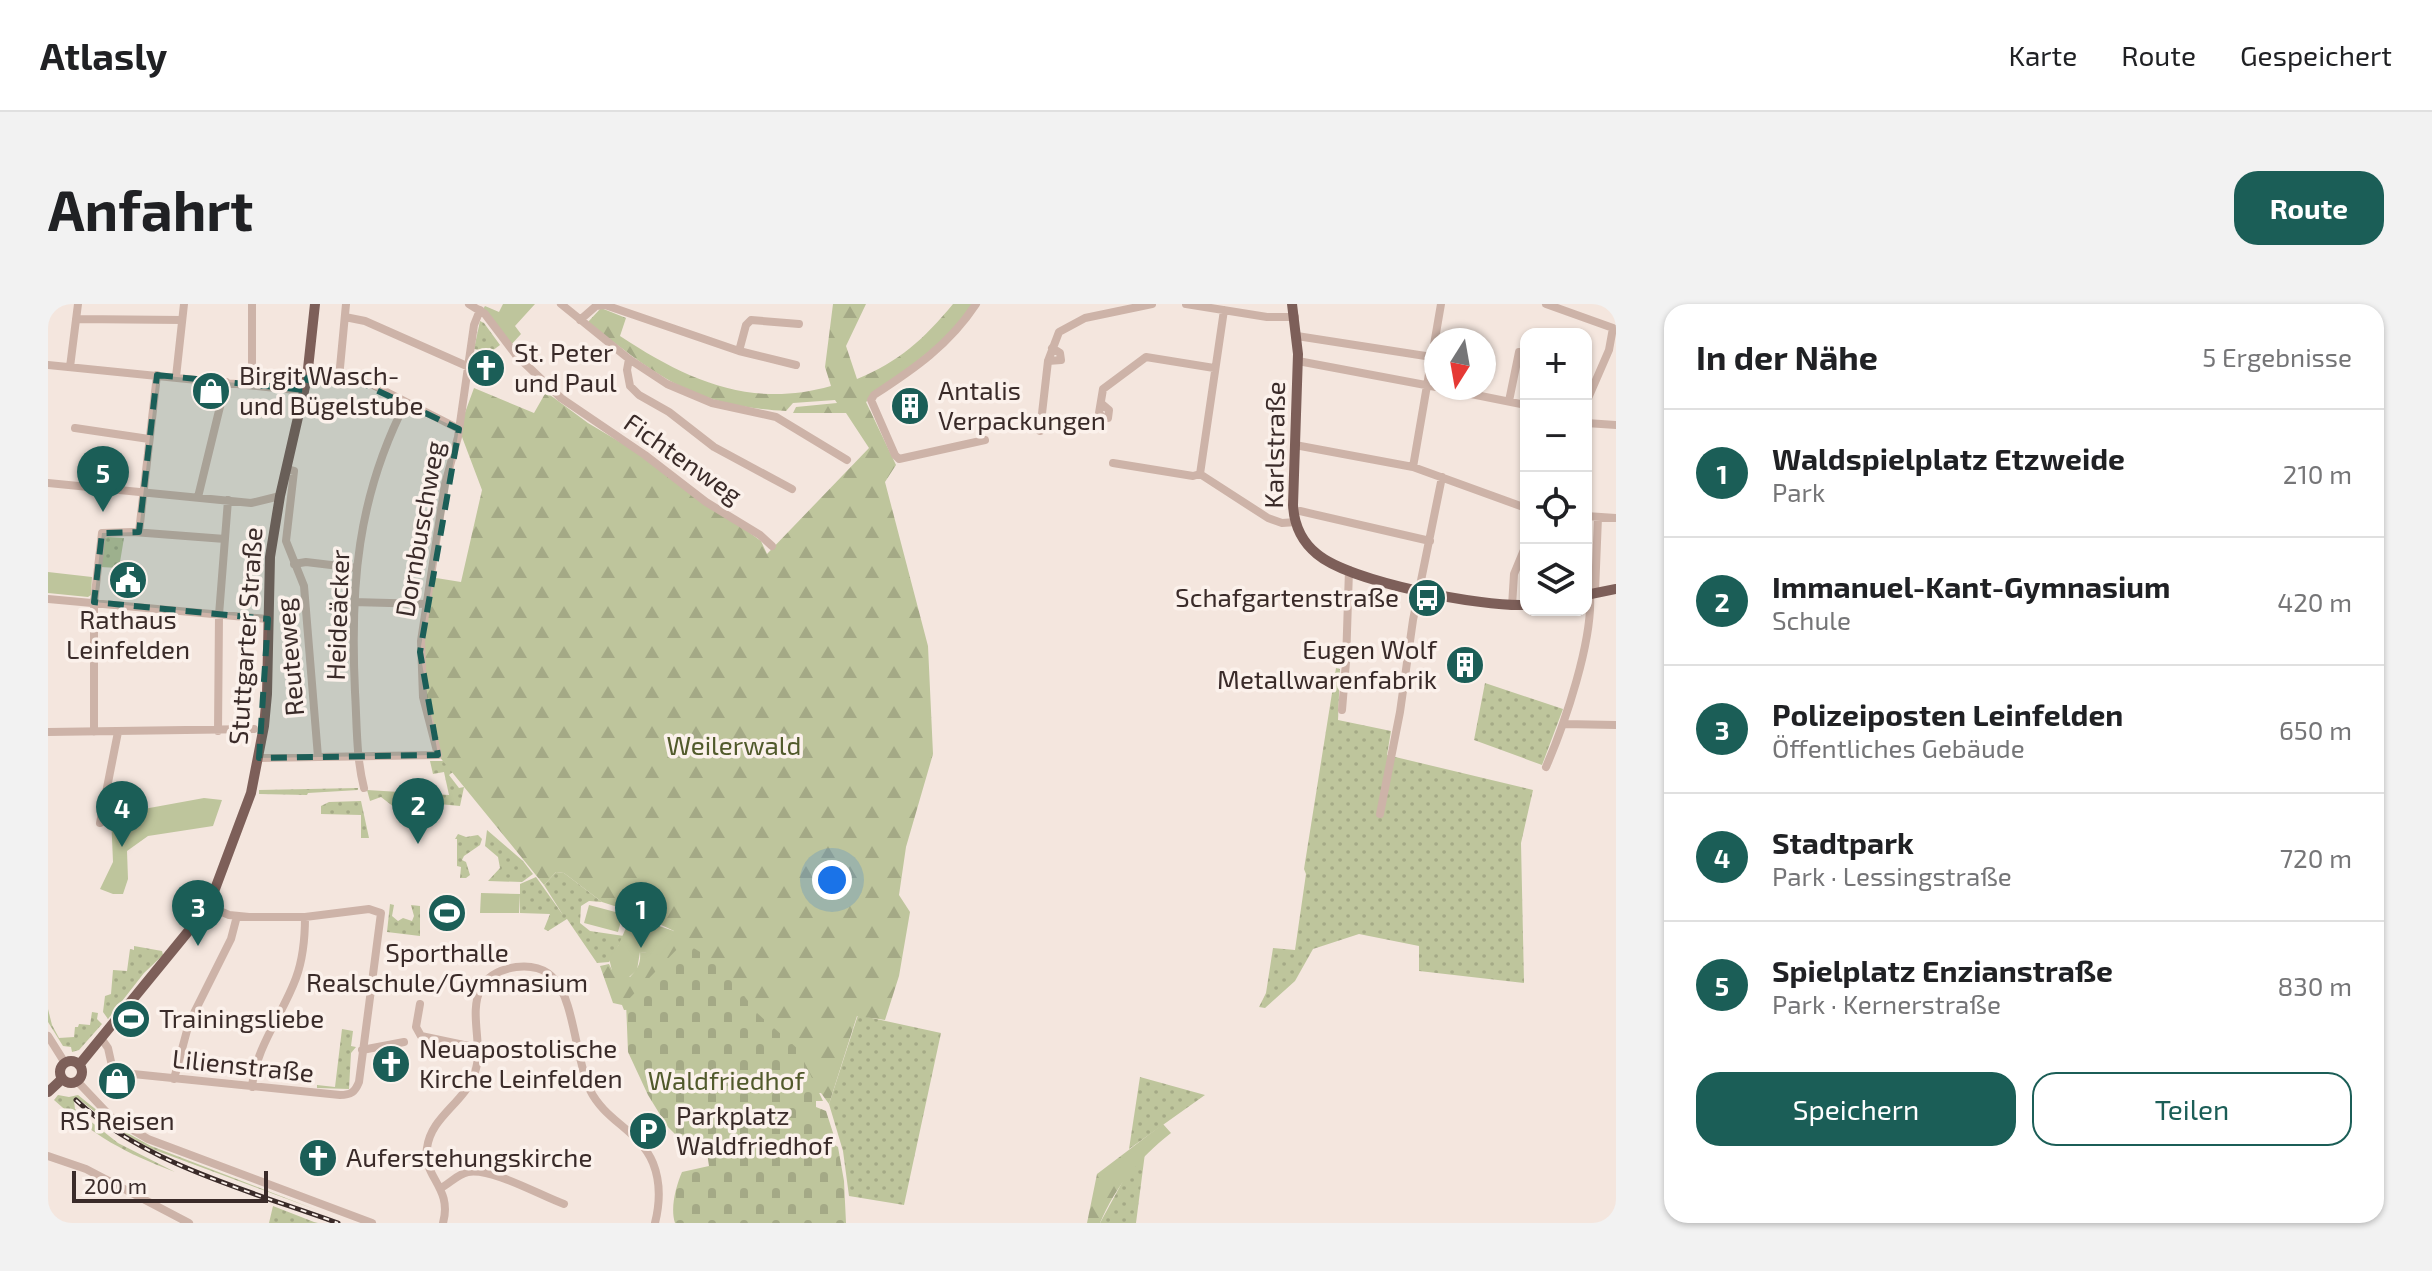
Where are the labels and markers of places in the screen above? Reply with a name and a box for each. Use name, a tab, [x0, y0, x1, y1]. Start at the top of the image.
place label: St. Peter und Paul	[514, 336, 617, 397]
church icon: St. Peter und Paul	[465, 347, 507, 389]
place label: Birgit Wasch- und Bügelstube	[239, 359, 423, 420]
shop icon: Birgit Wasch- und Bügelstube	[190, 370, 232, 412]
place label: Antalis Verpackungen	[938, 374, 1106, 435]
building icon: Antalis Verpackungen	[889, 385, 931, 427]
pin: 5	[77, 446, 129, 512]
public building icon: Rathaus Leinfelden	[107, 559, 149, 601]
bus stop icon: Schafgartenstraße	[1406, 577, 1448, 619]
place label: Schafgartenstraße	[1175, 581, 1399, 612]
place label: Rathaus Leinfelden	[66, 603, 190, 664]
place label: Eugen Wolf Metallwarenfabrik	[1217, 633, 1438, 694]
building icon: Eugen Wolf Metallwarenfabrik	[1444, 644, 1486, 686]
pin: 2	[392, 778, 444, 844]
pin: 4	[96, 781, 148, 847]
pin: 3	[172, 880, 224, 946]
pin: 1	[615, 882, 667, 948]
sports icon: Sporthalle Realschule/Gymnasium	[426, 892, 468, 934]
place label: Sporthalle Realschule/Gymnasium	[306, 936, 588, 997]
sports icon: Trainingsliebe	[110, 998, 152, 1040]
place label: Trainingsliebe	[159, 1002, 324, 1033]
place label: Neuapostolische Kirche Leinfelden	[419, 1032, 623, 1093]
church icon: Neuapostolische Kirche Leinfelden	[370, 1043, 412, 1085]
shop icon: RS Reisen	[96, 1060, 138, 1102]
place label: Parkplatz Waldfriedhof	[676, 1099, 834, 1160]
place label: RS Reisen	[59, 1104, 175, 1135]
parking icon: Parkplatz Waldfriedhof	[627, 1110, 669, 1152]
church icon: Auferstehungskirche	[297, 1137, 339, 1179]
place label: Auferstehungskirche	[346, 1141, 592, 1172]

